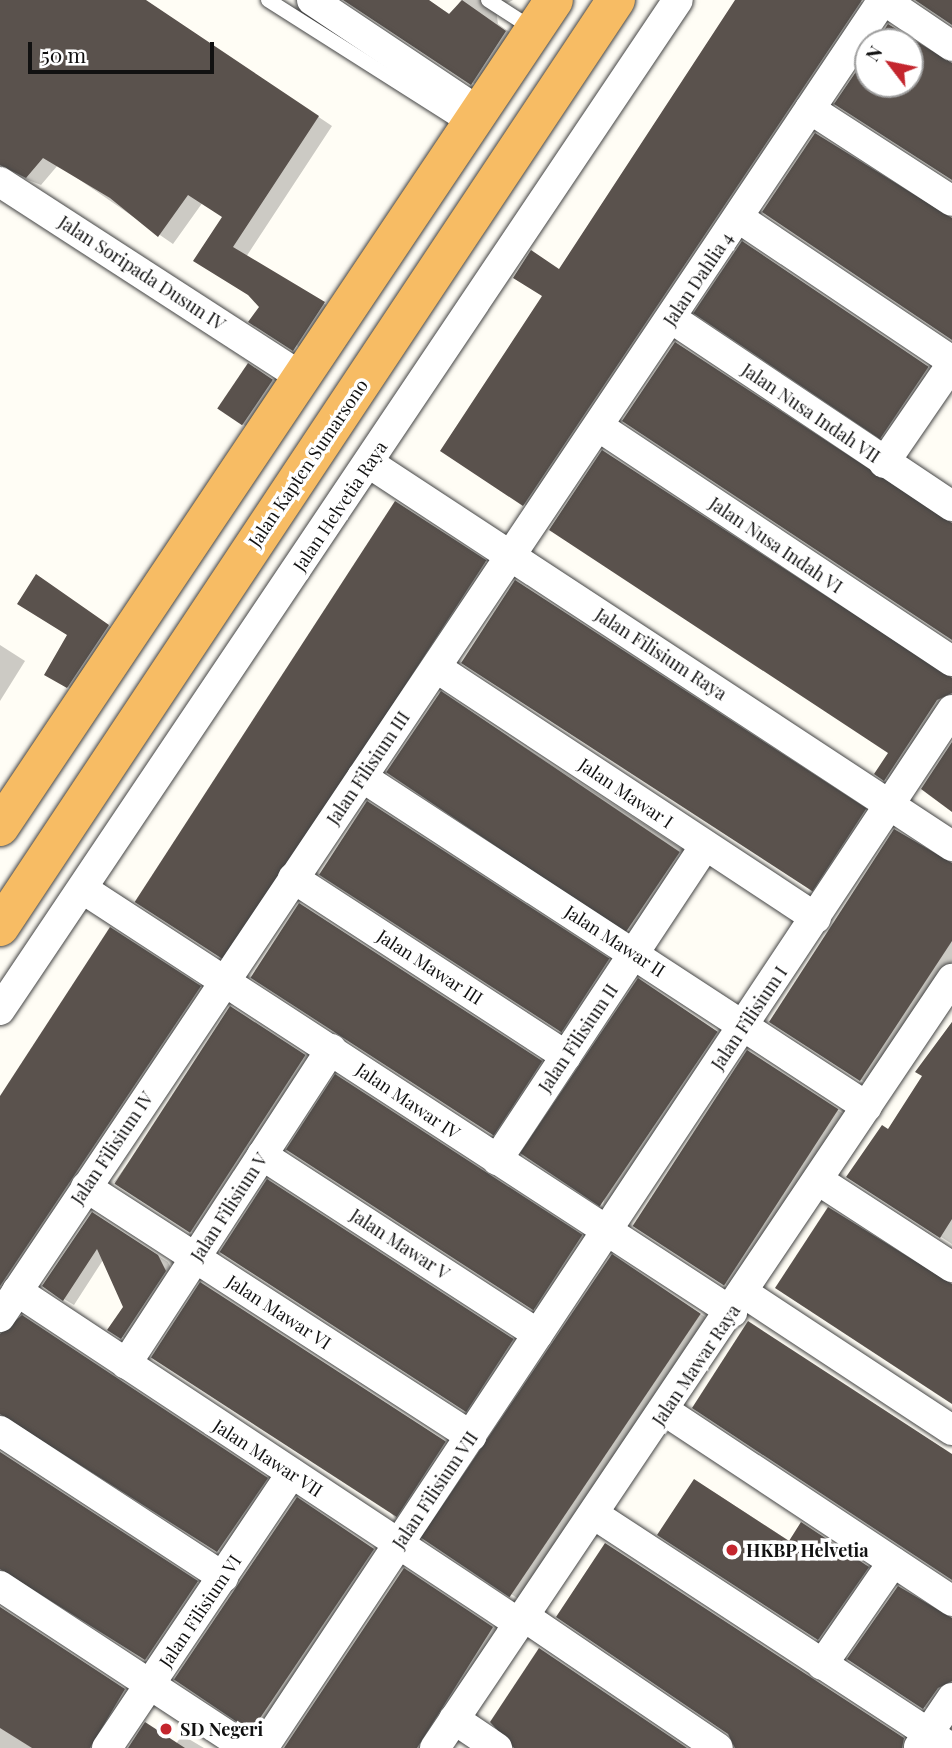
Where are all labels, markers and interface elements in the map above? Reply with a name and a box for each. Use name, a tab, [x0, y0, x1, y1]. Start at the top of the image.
scale bar	[32, 28, 217, 72]
north arrow	[854, 28, 924, 98]
text: 50 m	[41, 40, 86, 68]
text: N	[858, 40, 888, 66]
street label: Jalan Soripada Dusun IV	[55, 211, 229, 335]
street label: Jalan Dahlia 4	[659, 228, 737, 330]
street label: Jalan Nusa Indah VII	[737, 358, 885, 468]
street label: Jalan Kapten Sumarsono	[244, 375, 372, 551]
street label: Jalan Helvetia Raya	[288, 437, 392, 575]
street label: Jalan Nusa Indah VI	[705, 492, 847, 598]
street label: Jalan Filisium Raya	[591, 603, 731, 705]
street label: Jalan Filisium III	[322, 707, 414, 829]
street label: Jalan Mawar I	[575, 753, 677, 833]
street label: Jalan Mawar II	[561, 900, 669, 982]
street label: Jalan Mawar III	[373, 925, 487, 1009]
street label: Jalan Filisium I	[706, 962, 792, 1074]
street label: Jalan Filisium II	[534, 980, 622, 1096]
street label: Jalan Mawar IV	[352, 1058, 464, 1144]
street label: Jalan Filisium IV	[66, 1087, 158, 1209]
street label: Jalan Filisium V	[186, 1149, 272, 1265]
street label: Jalan Mawar V	[346, 1204, 454, 1284]
street label: Jalan Mawar VI	[222, 1270, 336, 1354]
street label: Jalan Mawar Raya	[647, 1300, 745, 1430]
street label: Jalan Mawar VII	[209, 1414, 327, 1502]
street label: Jalan Filisium VII	[388, 1427, 482, 1553]
place label: HKBP Helvetia	[746, 1539, 869, 1561]
marker: HKBP Helvetia	[724, 1542, 740, 1558]
street label: Jalan Filisium VI	[154, 1550, 246, 1672]
place label: SD Negeri	[180, 1718, 263, 1740]
marker: SD Negeri	[158, 1721, 174, 1737]

